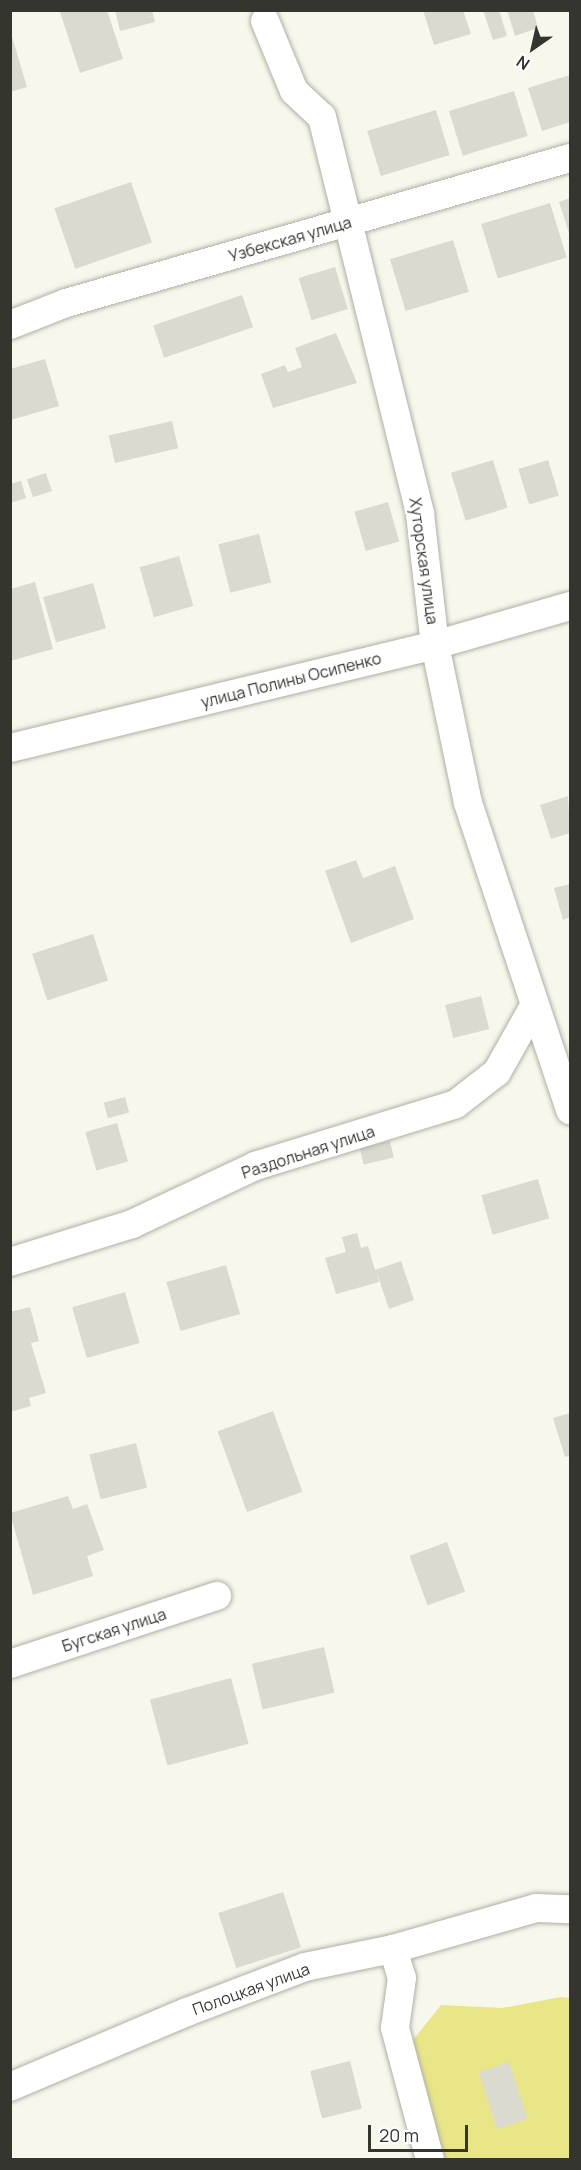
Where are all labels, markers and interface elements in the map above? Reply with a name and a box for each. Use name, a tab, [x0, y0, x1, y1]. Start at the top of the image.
north arrow	[503, 18, 563, 78]
text: N	[512, 51, 534, 75]
street label: Узбекская улица	[226, 212, 354, 266]
street label: Хуторская улица	[406, 496, 442, 626]
street label: улица Полины Осипенко	[199, 648, 383, 712]
street label: Раздольная улица	[239, 1121, 377, 1183]
street label: Бугская улица	[60, 1604, 168, 1656]
street label: Полоцкая улица	[190, 1959, 312, 2019]
scale bar	[371, 2113, 472, 2151]
text: 20 m	[379, 2123, 419, 2147]

